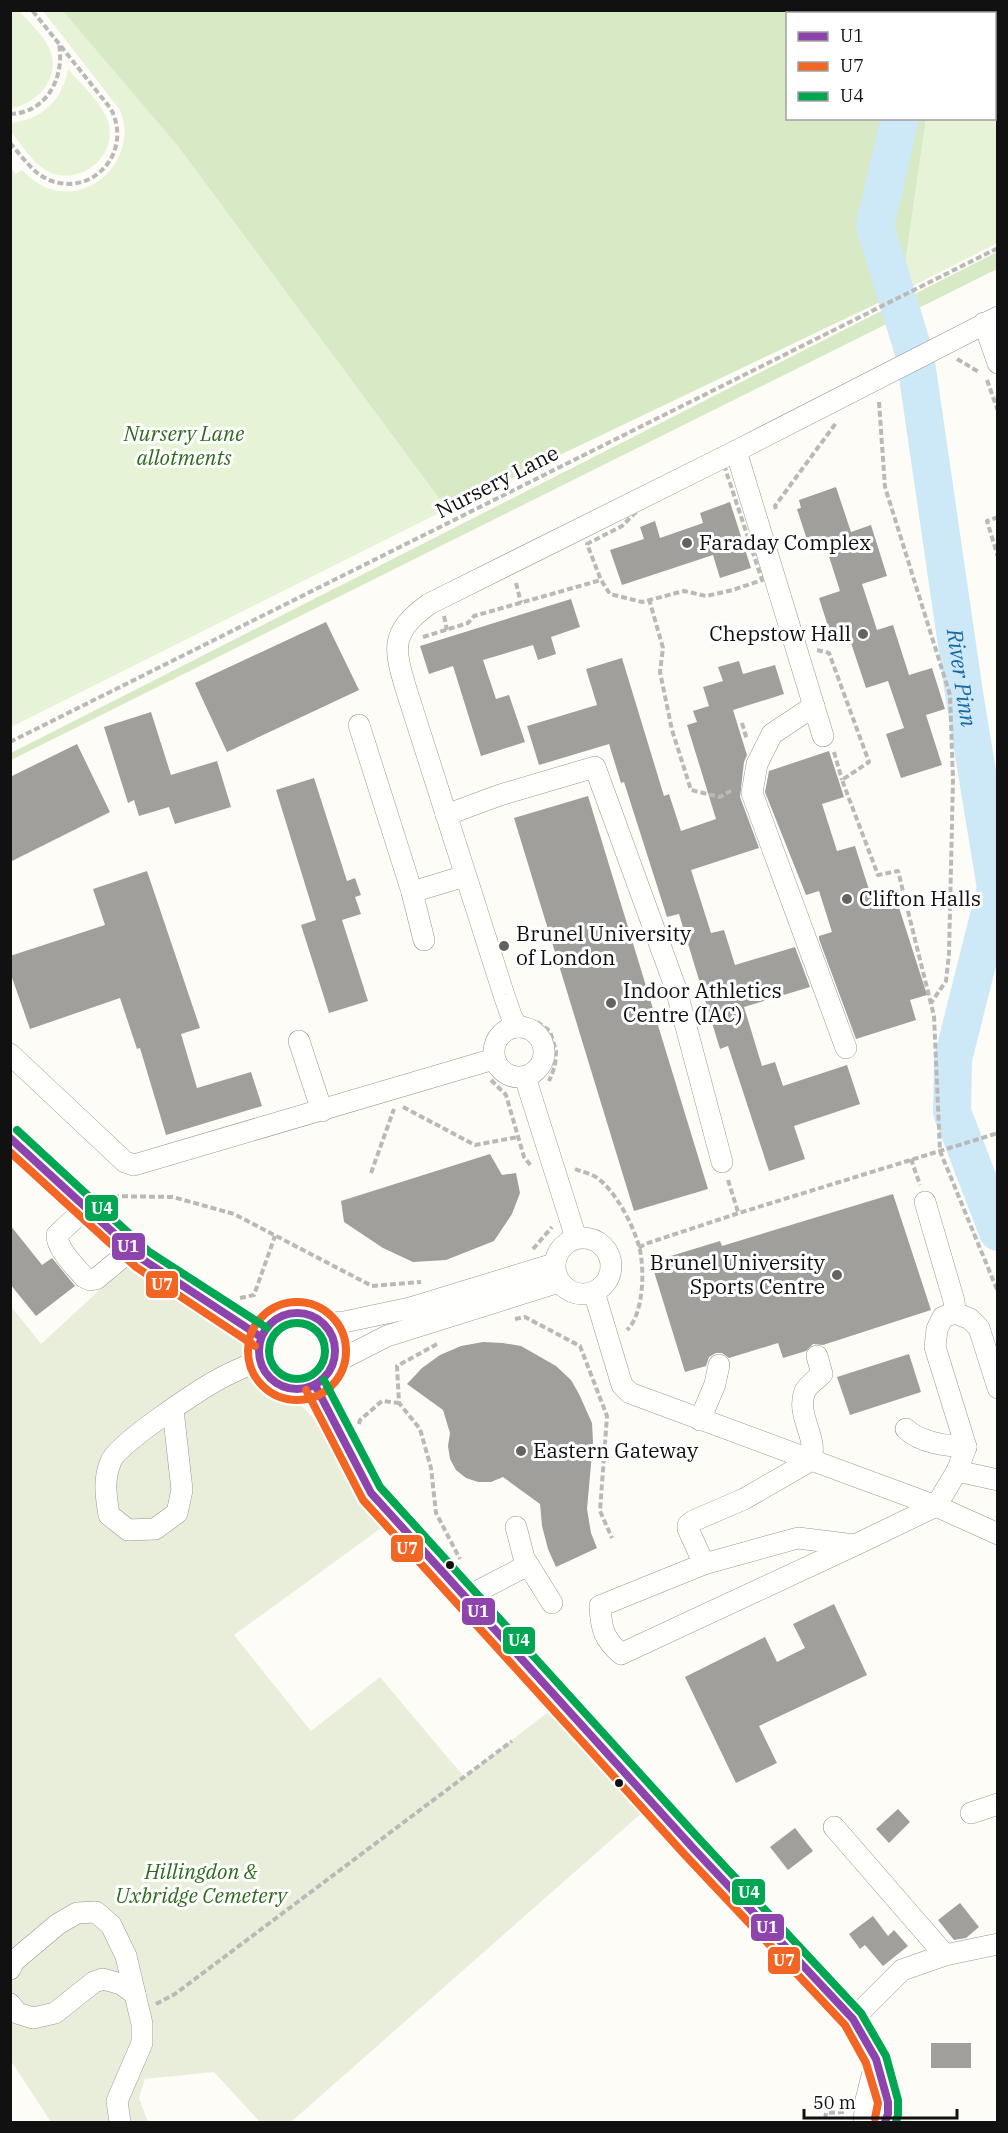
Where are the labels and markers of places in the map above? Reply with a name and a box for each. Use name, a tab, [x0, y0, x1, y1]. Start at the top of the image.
place label: Faraday Complex	[699, 528, 871, 556]
marker: Faraday Complex	[680, 536, 694, 550]
place label: Chepstow Hall	[709, 619, 851, 647]
marker: Chepstow Hall	[856, 627, 870, 641]
place label: Clifton Halls	[859, 884, 981, 912]
marker: Clifton Halls	[840, 892, 854, 906]
place label: Brunel University of London	[516, 919, 692, 971]
marker: Brunel University of London	[497, 939, 511, 953]
place label: Indoor Athletics Centre (IAC)	[623, 976, 782, 1028]
marker: Indoor Athletics Centre (IAC)	[604, 996, 618, 1010]
place label: Brunel University Sports Centre	[650, 1248, 826, 1300]
marker: Brunel University Sports Centre	[830, 1268, 844, 1282]
place label: Eastern Gateway	[533, 1436, 699, 1464]
marker: Eastern Gateway	[514, 1444, 528, 1458]
unlabelled marker	[444, 1559, 456, 1571]
unlabelled marker	[613, 1777, 625, 1789]

